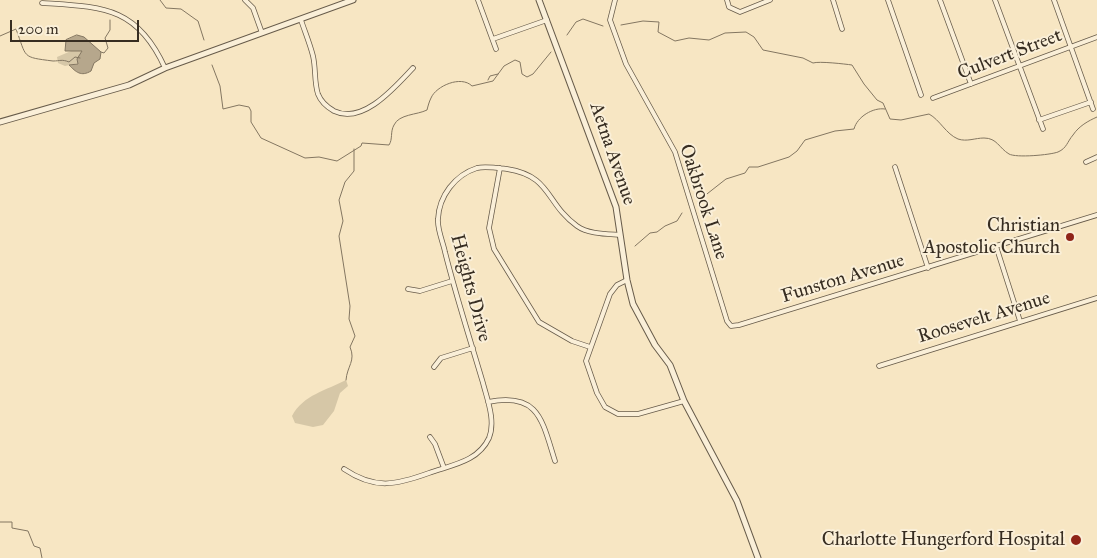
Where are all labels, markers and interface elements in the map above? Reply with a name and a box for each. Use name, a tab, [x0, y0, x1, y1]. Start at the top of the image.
scale bar	[12, 10, 141, 42]
text: 200 m	[18, 20, 59, 38]
street label: Culvert Street	[955, 25, 1065, 85]
street label: Aetna Avenue	[584, 100, 640, 208]
street label: Oakbrook Lane	[674, 141, 732, 263]
place label: Christian Apostolic Church	[923, 215, 1060, 259]
marker: Christian Apostolic Church	[1064, 231, 1076, 243]
street label: Heights Drive	[445, 232, 495, 344]
street label: Funston Avenue	[779, 249, 907, 309]
street label: Roosevelt Avenue	[915, 287, 1053, 349]
place label: Charlotte Hungerford Hospital	[822, 529, 1065, 551]
marker: Charlotte Hungerford Hospital	[1069, 533, 1083, 547]

